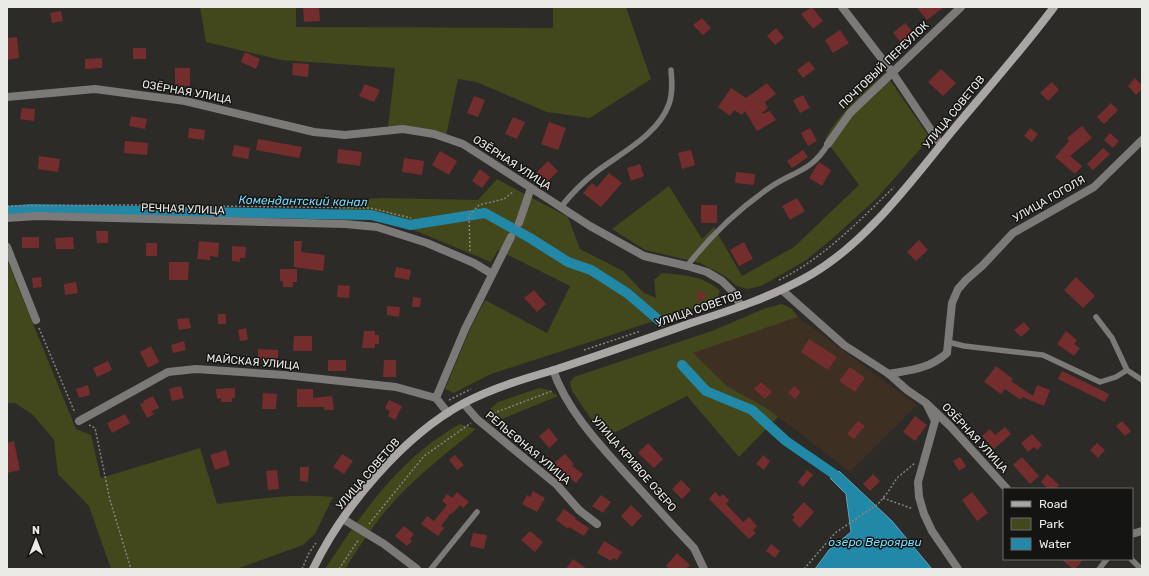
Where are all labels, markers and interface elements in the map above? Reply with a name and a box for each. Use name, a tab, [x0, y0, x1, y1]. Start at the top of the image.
street label: ПОЧТОВЫЙ ПЕРЕУЛОК	[836, 19, 932, 111]
street label: УЛИЦА СОВЕТОВ	[921, 73, 987, 151]
street label: ОЗЁРНАЯ УЛИЦА	[141, 78, 233, 106]
street label: ОЗЁРНАЯ УЛИЦА	[470, 133, 554, 193]
street label: УЛИЦА ГОГОЛЯ	[1011, 173, 1087, 225]
water label: Комендантский канал	[238, 193, 368, 209]
street label: РЕЧНАЯ УЛИЦА	[141, 201, 226, 217]
street label: УЛИЦА СОВЕТОВ	[654, 288, 744, 330]
street label: МАЙСКАЯ УЛИЦА	[206, 351, 301, 373]
street label: ОЗЁРНАЯ УЛИЦА	[939, 400, 1011, 476]
street label: РЕЛЬЕФНАЯ УЛИЦА	[483, 409, 574, 488]
street label: УЛИЦА КРИВОЕ ОЗЕРО	[589, 414, 679, 514]
street label: УЛИЦА СОВЕТОВ	[334, 436, 402, 512]
legend	[1003, 488, 1133, 560]
text: Road	[1039, 497, 1067, 511]
text: Park	[1039, 517, 1065, 531]
north arrow	[16, 520, 56, 560]
text: N	[32, 524, 40, 537]
water label: озеро Вероярви	[828, 535, 922, 549]
text: Water	[1039, 537, 1071, 551]

